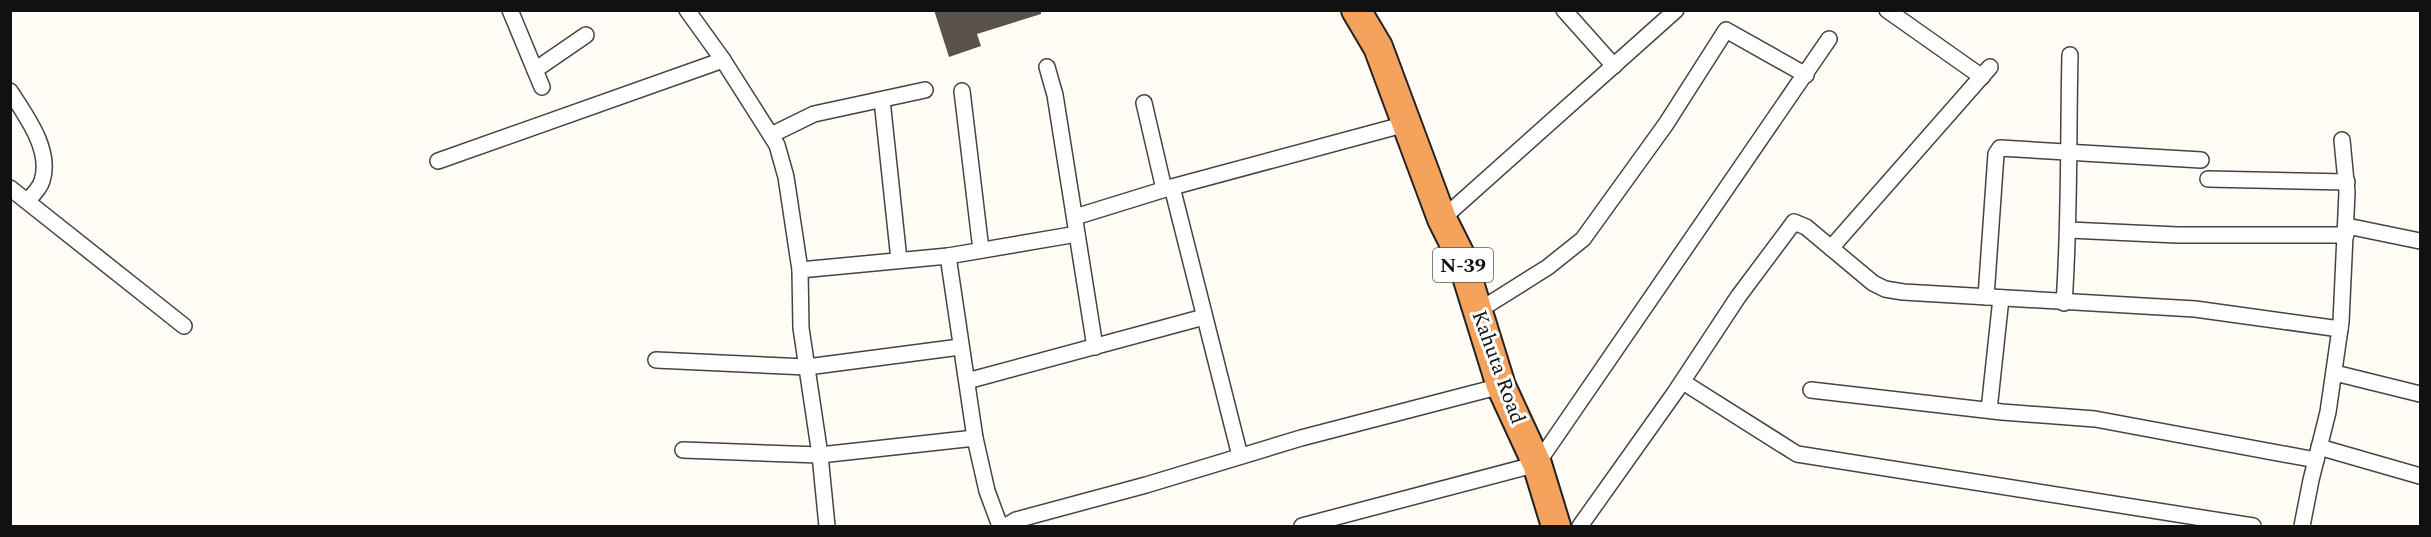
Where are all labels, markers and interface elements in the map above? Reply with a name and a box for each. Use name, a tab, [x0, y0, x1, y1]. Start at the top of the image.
road number: N-39	[1433, 248, 1493, 282]
street label: Kahuta Road	[1463, 306, 1533, 429]

